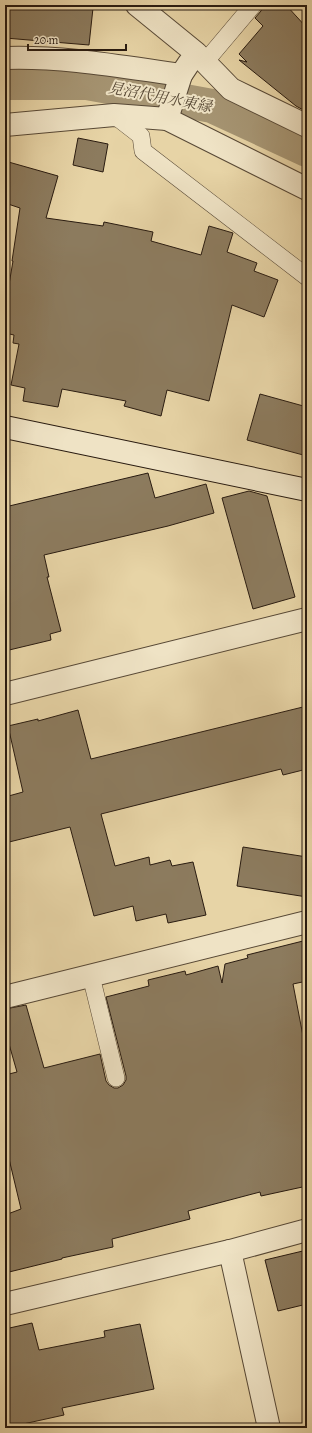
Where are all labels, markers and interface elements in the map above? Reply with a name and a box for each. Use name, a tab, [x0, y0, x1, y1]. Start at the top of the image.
scale bar	[28, 26, 126, 52]
text: 20 m	[34, 32, 58, 48]
water label: 見沼代用水東縁	[107, 77, 215, 117]

